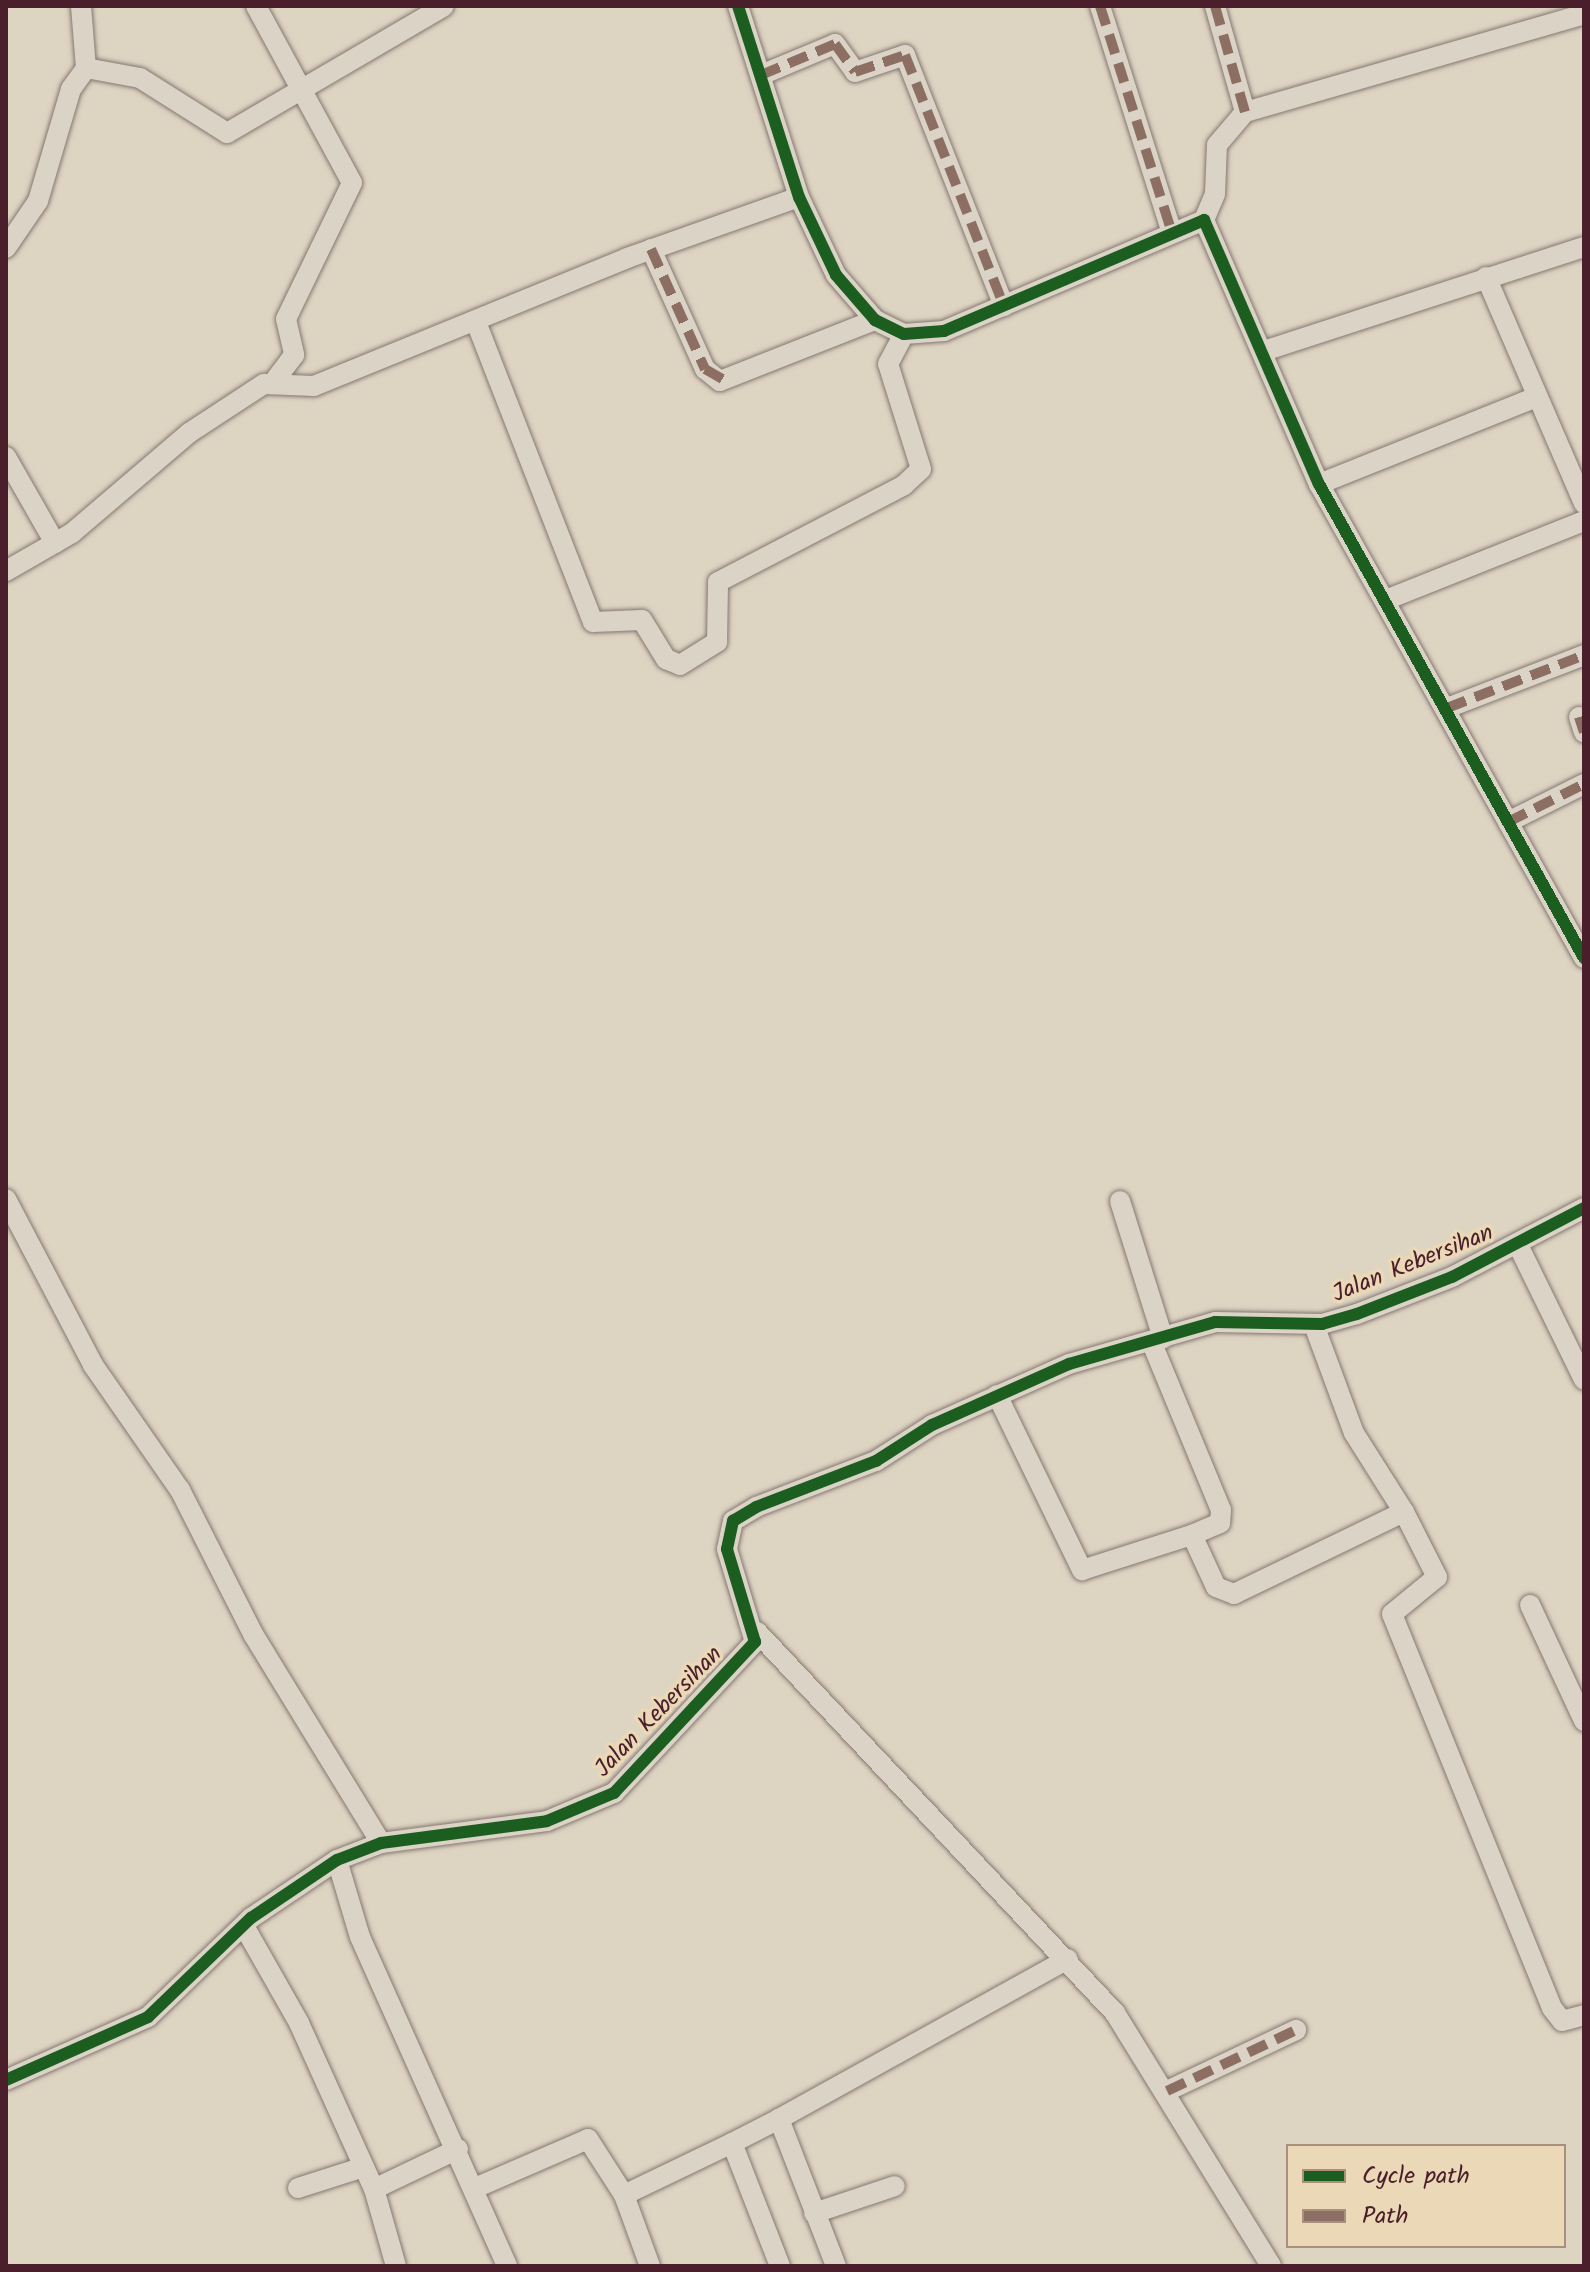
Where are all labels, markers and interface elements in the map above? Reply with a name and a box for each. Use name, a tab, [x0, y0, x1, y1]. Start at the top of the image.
street label: Jalan Kebersihan	[1328, 1219, 1498, 1309]
street label: Jalan Kebersihan	[589, 1640, 729, 1784]
legend	[1286, 2144, 1566, 2248]
text: Cycle path	[1362, 2157, 1470, 2196]
text: Path	[1362, 2197, 1408, 2236]

